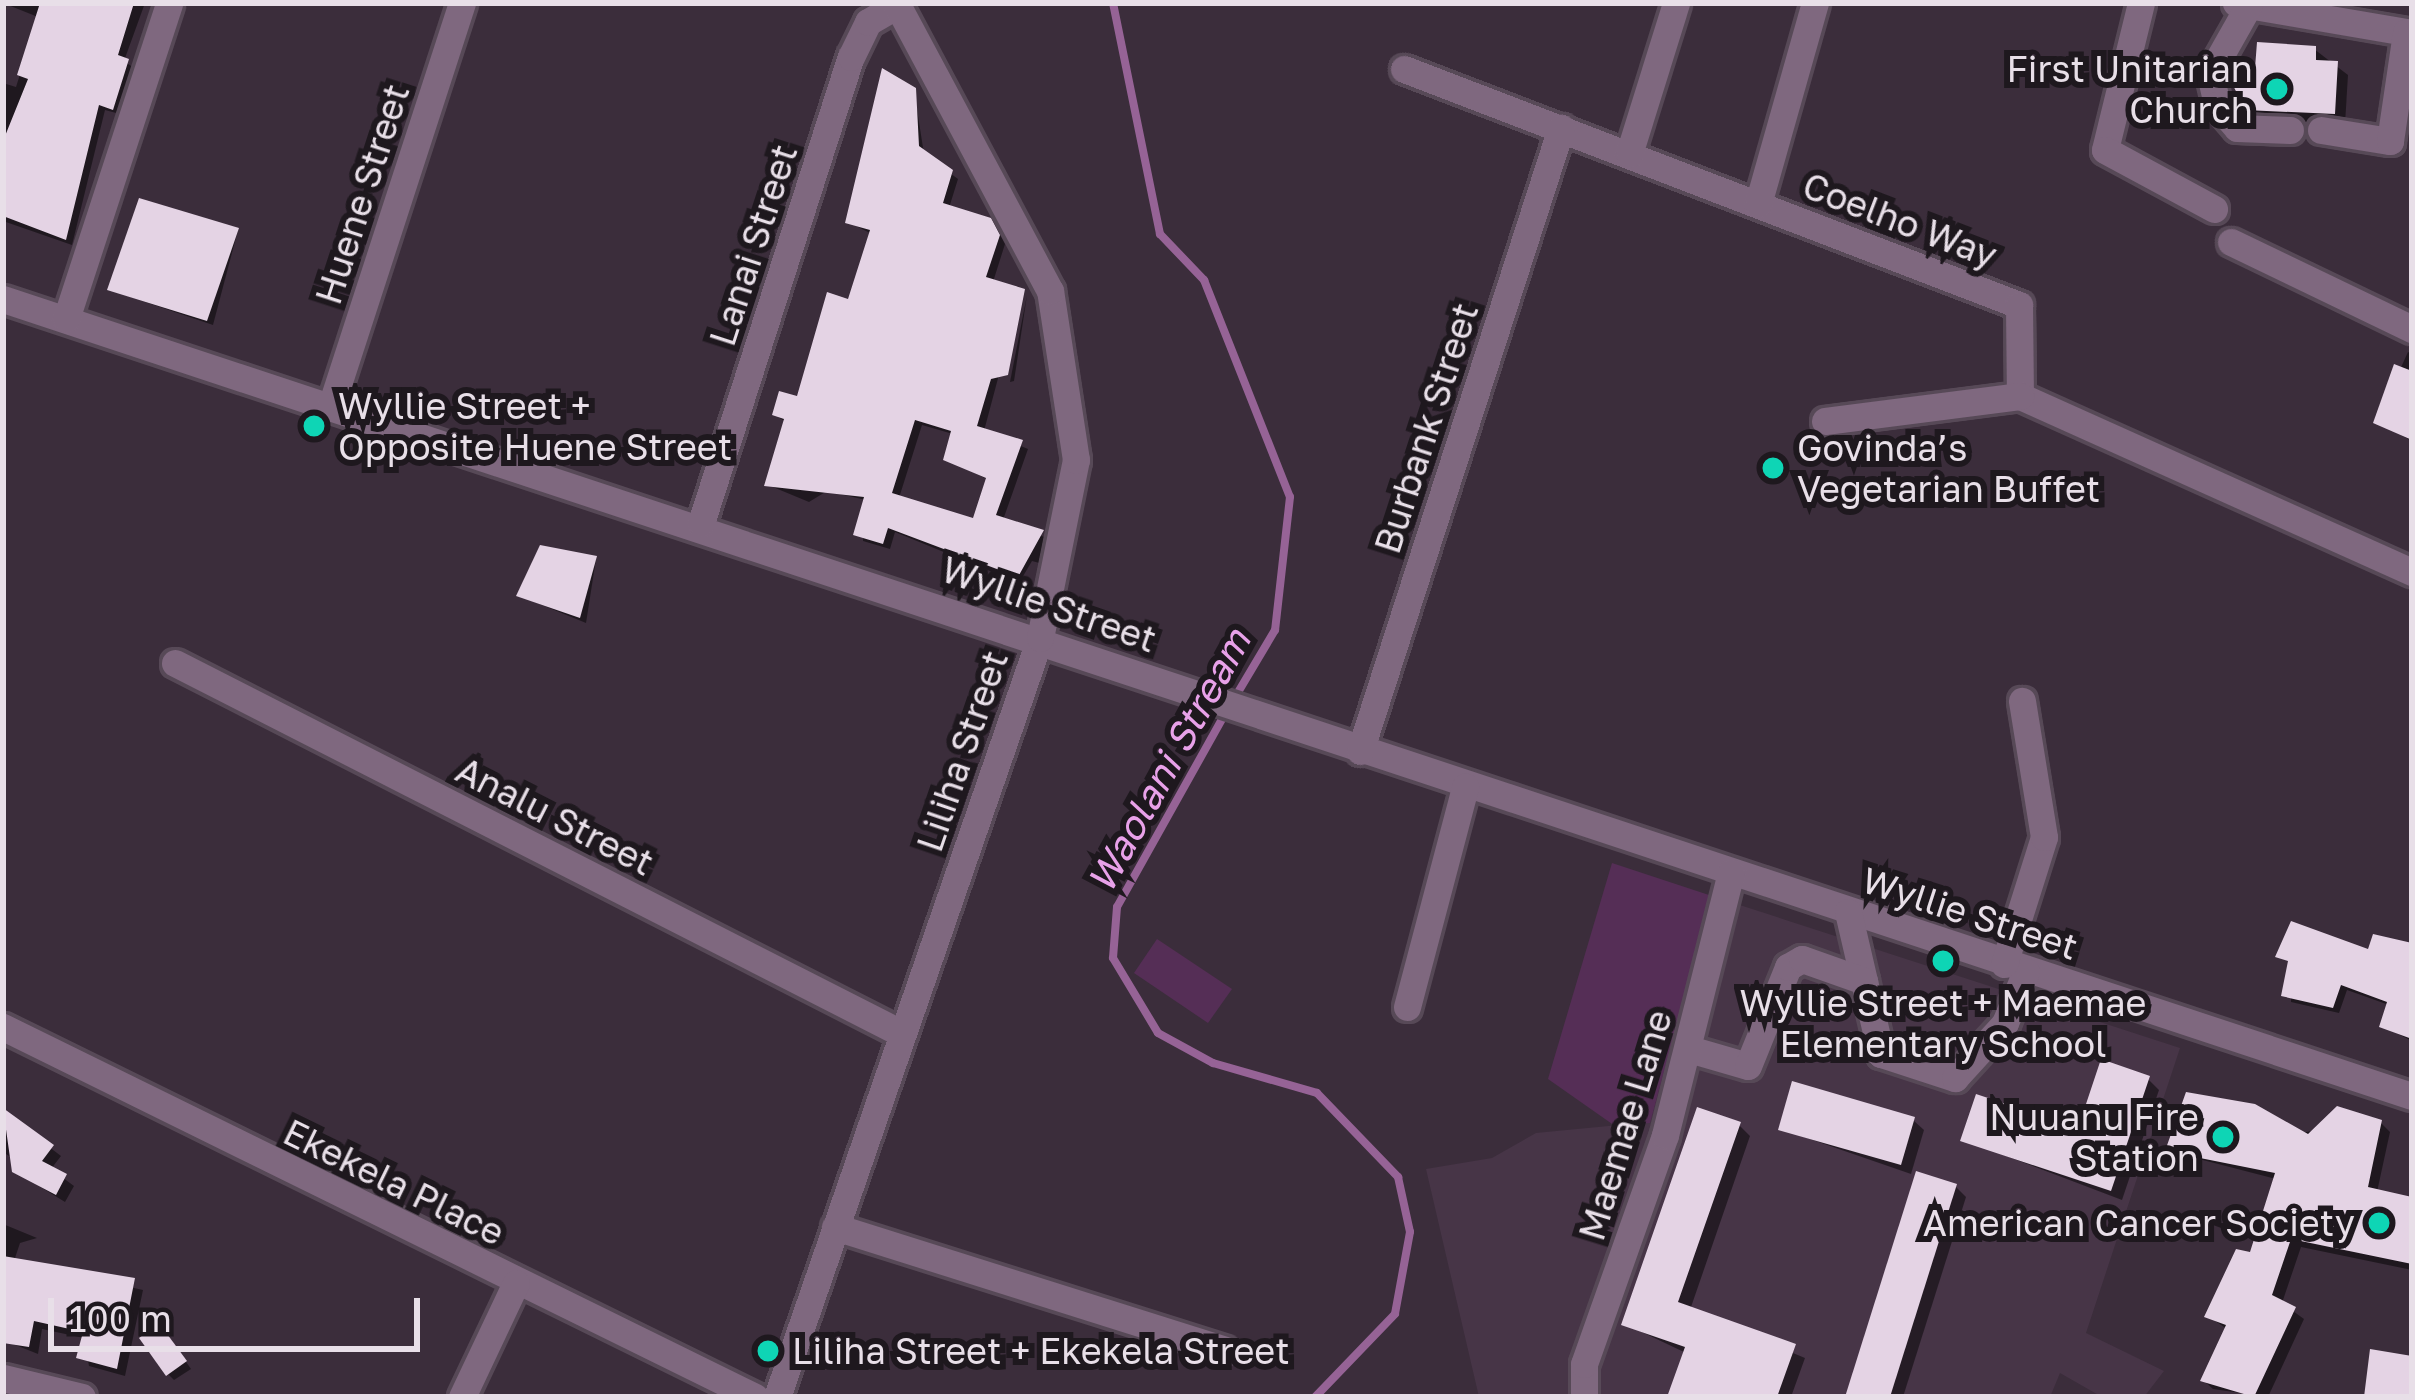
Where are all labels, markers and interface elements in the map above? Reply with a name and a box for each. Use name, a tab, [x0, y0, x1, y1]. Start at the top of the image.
place label: First Unitarian Church	[2006, 46, 2253, 131]
marker: First Unitarian Church	[2264, 76, 2290, 102]
street label: Huene Street	[306, 79, 418, 309]
street label: Lanai Street	[700, 139, 806, 351]
street label: Coelho Way	[1797, 163, 2003, 277]
street label: Burbank Street	[1365, 297, 1487, 559]
place label: Wyllie Street + Opposite Huene Street	[338, 383, 732, 468]
marker: Wyllie Street + Opposite Huene Street	[301, 413, 327, 439]
place label: Govinda’s Vegetarian Buffet	[1797, 425, 2100, 510]
marker: Govinda’s Vegetarian Buffet	[1760, 455, 1786, 481]
street label: Wyllie Street	[936, 547, 1162, 661]
water label: Waolani Stream	[1077, 621, 1261, 901]
street label: Liliha Street	[907, 645, 1017, 857]
street label: Analu Street	[449, 748, 661, 884]
street label: Wyllie Street	[1857, 858, 2083, 968]
marker: Wyllie Street + Maemae Elementary School	[1930, 948, 1956, 974]
place label: Wyllie Street + Maemae Elementary School	[1740, 980, 2146, 1065]
street label: Maemae Lane	[1569, 1005, 1681, 1245]
place label: Nuuanu Fire Station	[1989, 1094, 2199, 1179]
street label: Ekekela Place	[277, 1110, 511, 1254]
marker: Nuuanu Fire Station	[2210, 1124, 2236, 1150]
place label: American Cancer Society	[1923, 1201, 2355, 1245]
marker: American Cancer Society	[2366, 1210, 2392, 1236]
scale bar	[54, 1274, 426, 1348]
text: 100 m	[69, 1297, 172, 1340]
place label: Liliha Street + Ekekela Street	[792, 1329, 1290, 1373]
marker: Liliha Street + Ekekela Street	[755, 1338, 781, 1364]

